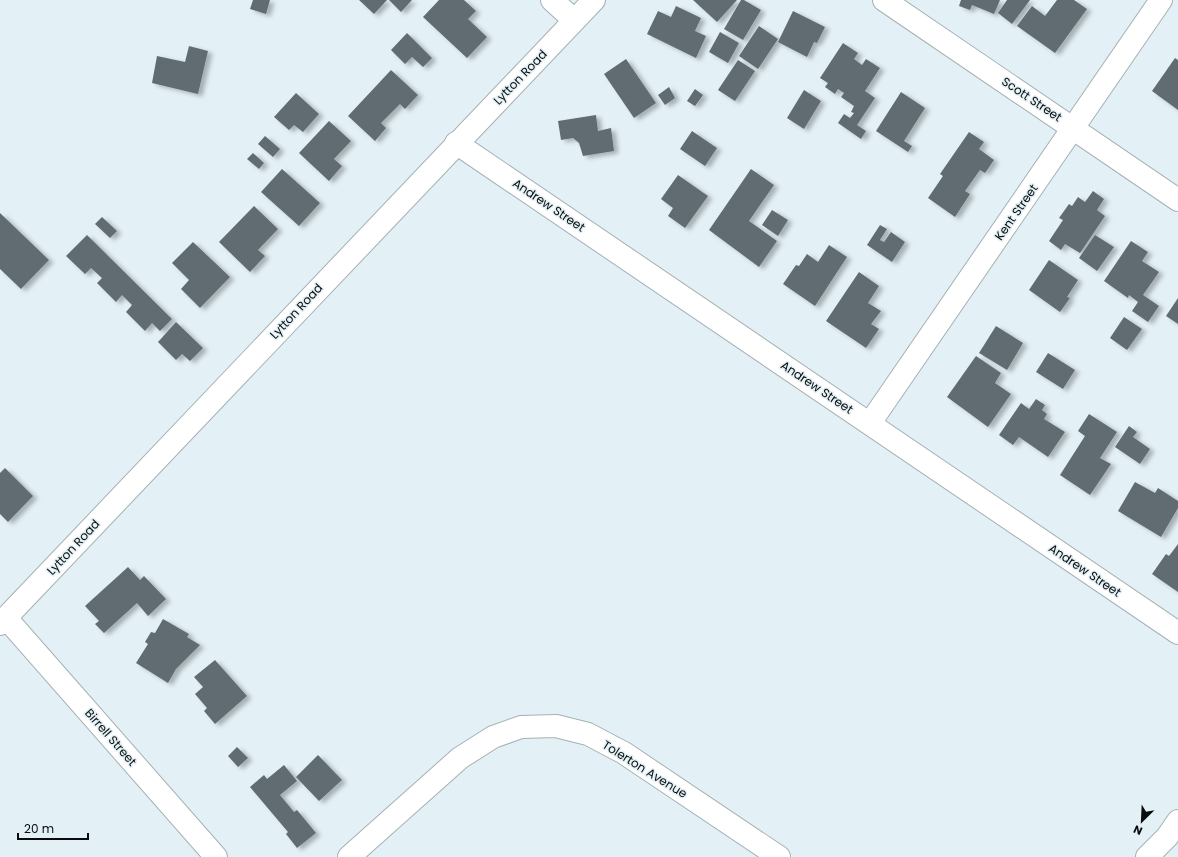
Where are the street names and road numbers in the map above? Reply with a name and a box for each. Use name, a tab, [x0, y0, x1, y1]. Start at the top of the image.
street label: Lytton Road	[489, 46, 551, 108]
street label: Scott Street	[999, 73, 1065, 125]
street label: Andrew Street	[509, 174, 589, 236]
street label: Kent Street	[990, 180, 1042, 244]
street label: Lytton Road	[266, 279, 326, 343]
street label: Andrew Street	[777, 356, 857, 418]
street label: Lytton Road	[43, 515, 103, 579]
street label: Andrew Street	[1045, 539, 1125, 601]
street label: Birrell Street	[81, 705, 141, 769]
street label: Tolerton Avenue	[599, 736, 691, 802]

